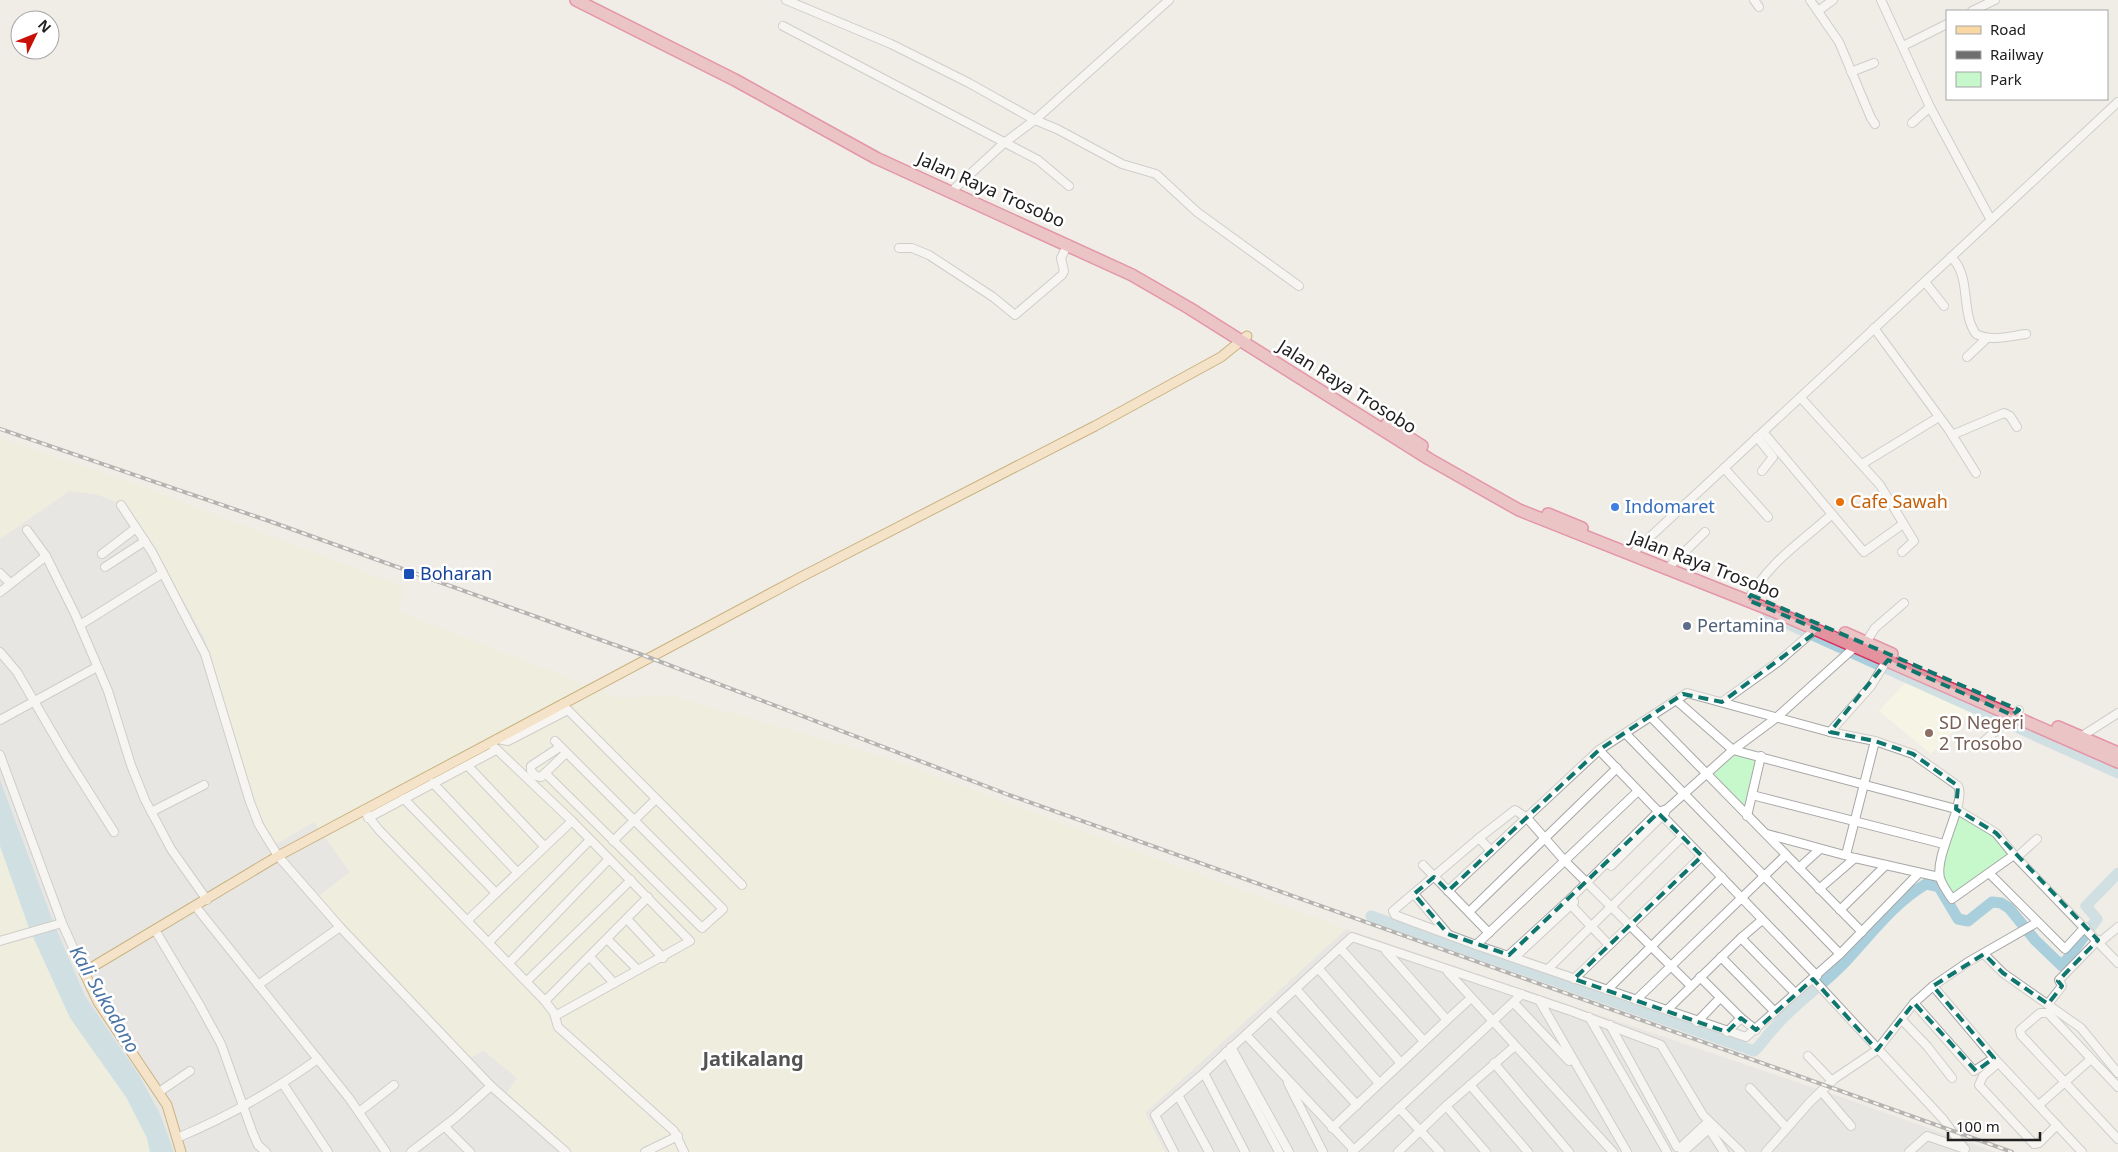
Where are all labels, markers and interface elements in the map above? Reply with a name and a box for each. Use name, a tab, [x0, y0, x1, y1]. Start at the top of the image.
north arrow	[10, 10, 60, 60]
legend	[1946, 10, 2108, 100]
text: N	[34, 15, 56, 36]
text: Road	[1990, 19, 2026, 39]
text: Railway	[1990, 44, 2044, 64]
text: Park	[1990, 69, 2022, 89]
street label: Jalan Raya Trosobo	[912, 145, 1069, 232]
street label: Jalan Raya Trosobo	[1272, 333, 1421, 439]
place label: Cafe Sawah	[1850, 489, 1948, 513]
place label: Indomaret	[1625, 494, 1715, 518]
marker: Cafe Sawah	[1834, 496, 1846, 508]
marker: Indomaret	[1609, 501, 1621, 513]
street label: Jalan Raya Trosobo	[1625, 524, 1784, 604]
place label: Boharan	[420, 561, 492, 585]
marker: Boharan	[402, 567, 416, 581]
place label: Pertamina	[1697, 613, 1785, 637]
marker: Pertamina	[1681, 620, 1693, 632]
place label: SD Negeri 2 Trosobo	[1939, 710, 2024, 755]
marker: SD Negeri 2 Trosobo	[1923, 727, 1935, 739]
water label: Kali Sukodono	[64, 941, 146, 1057]
district label: Jatikalang	[700, 1045, 804, 1072]
scale bar	[1948, 1110, 2040, 1142]
text: 100 m	[1956, 1116, 2000, 1136]

